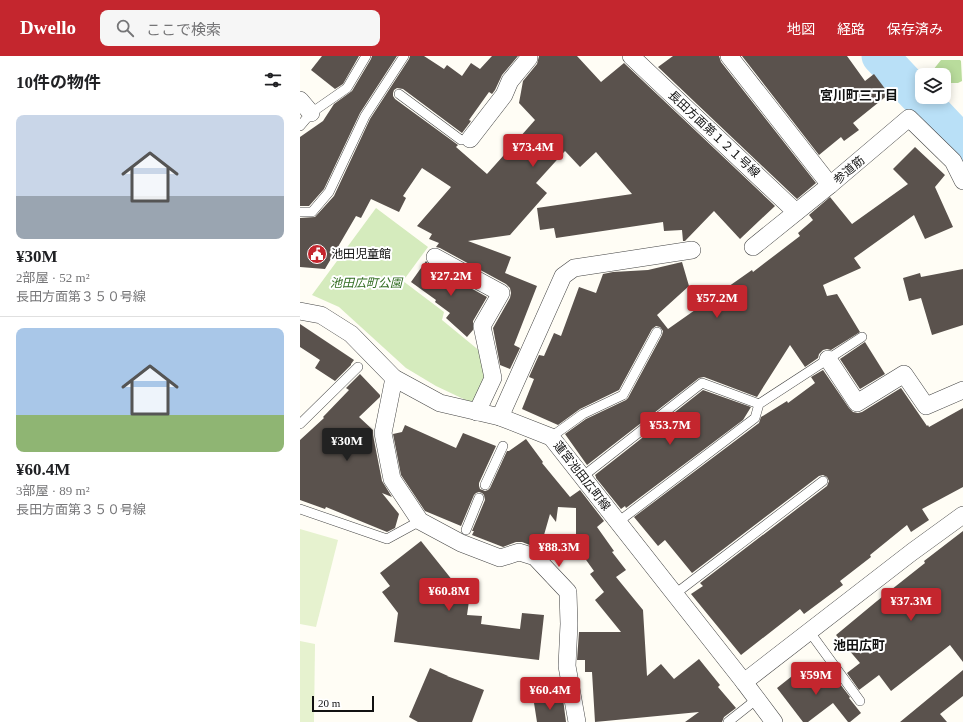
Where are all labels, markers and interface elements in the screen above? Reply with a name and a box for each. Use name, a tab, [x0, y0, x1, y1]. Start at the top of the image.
search box	[100, 10, 380, 46]
text: Dwello	[20, 17, 76, 38]
icon: search	[114, 17, 136, 39]
text: ここで検索	[146, 22, 221, 38]
text: 地図	[787, 22, 815, 37]
text: 経路	[837, 22, 865, 37]
text: 保存済み	[887, 22, 943, 37]
map controls	[915, 68, 951, 104]
button: layers	[915, 68, 951, 104]
icon: filters	[262, 69, 284, 91]
text: 10件の物件	[16, 73, 101, 92]
street label: 長田方面第１２１号線	[665, 88, 763, 180]
district label: 宮川町三丁目	[820, 88, 898, 103]
pin: ¥73.4M	[500, 134, 566, 168]
text: ¥73.4M	[512, 139, 554, 154]
icon: home	[114, 141, 186, 213]
street label: 参道筋	[831, 153, 867, 187]
public building icon: 池田児童館	[306, 243, 328, 265]
text: ¥30M	[16, 247, 58, 266]
place label: 池田児童館	[331, 247, 391, 261]
pin: ¥27.2M	[418, 263, 484, 297]
text: ¥27.2M	[430, 268, 472, 283]
text: 2部屋 · 52 m²	[16, 270, 90, 285]
park label: 池田広町公園	[330, 276, 404, 290]
pin: ¥57.2M	[684, 285, 750, 319]
text: 長田方面第３５０号線	[16, 289, 146, 304]
text: ¥57.2M	[696, 290, 738, 305]
icon: home	[114, 354, 186, 426]
pin: ¥53.7M	[637, 412, 703, 446]
text: ¥53.7M	[649, 417, 691, 432]
pin: ¥30M	[323, 428, 371, 462]
text: ¥30M	[331, 433, 363, 448]
street label: 蓮宮池田広町線	[551, 439, 613, 513]
text: ¥60.4M	[16, 460, 70, 479]
text: 3部屋 · 89 m²	[16, 483, 90, 498]
text: 長田方面第３５０号線	[16, 502, 146, 517]
pin: ¥88.3M	[526, 534, 592, 568]
text: ¥88.3M	[538, 539, 580, 554]
pin: ¥60.8M	[416, 578, 482, 612]
text: ¥60.8M	[428, 583, 470, 598]
pin: ¥37.3M	[878, 588, 944, 622]
text: ¥37.3M	[890, 593, 932, 608]
district label: 池田広町	[833, 638, 885, 653]
pin: ¥59M	[792, 662, 840, 696]
text: ¥59M	[800, 667, 832, 682]
pin: ¥60.4M	[517, 677, 583, 711]
text: ¥60.4M	[529, 682, 571, 697]
scale bar	[312, 694, 374, 713]
text: 20 m	[318, 697, 340, 709]

